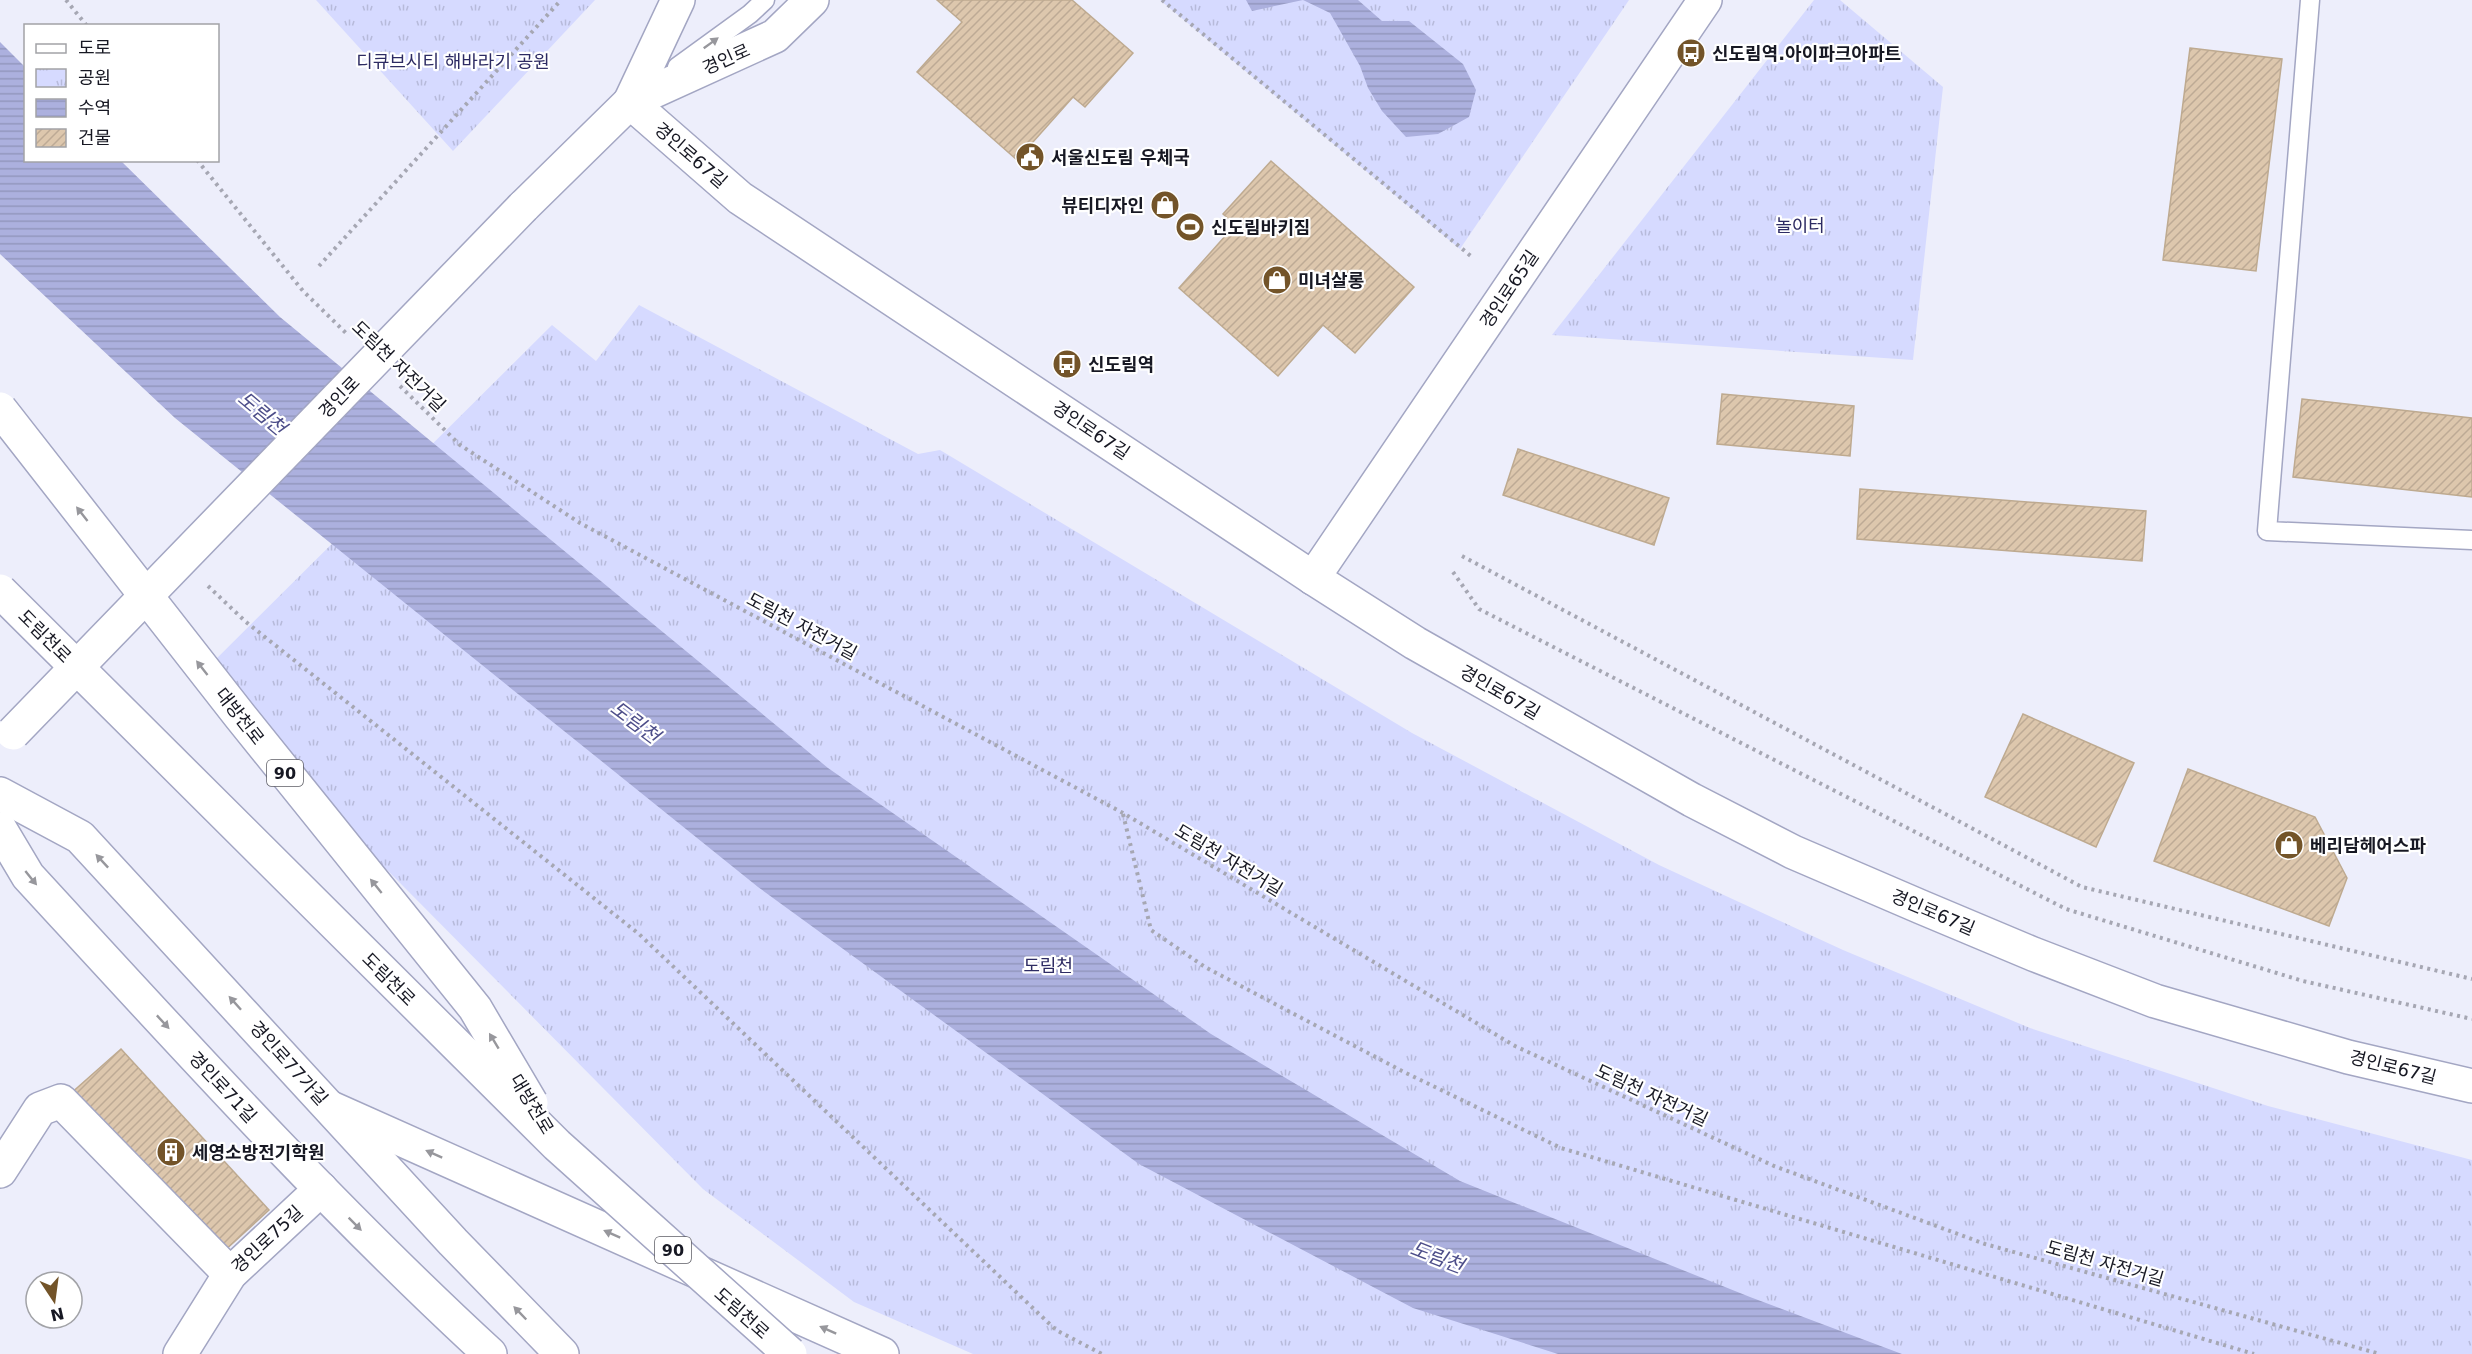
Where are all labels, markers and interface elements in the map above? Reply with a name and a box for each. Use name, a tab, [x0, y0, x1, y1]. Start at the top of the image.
legend	[24, 24, 219, 162]
text: 도로	[78, 37, 111, 58]
one-way arrow	[702, 37, 718, 49]
bus stop icon: 신도림역.아이파크아파트	[1675, 37, 1707, 69]
street label: 경인로	[699, 39, 753, 79]
place label: 신도림역.아이파크아파트	[1712, 43, 1901, 64]
park label: 디큐브시티 해바라기 공원	[356, 51, 550, 72]
text: 공원	[78, 67, 111, 88]
text: 수역	[78, 97, 111, 118]
street label: 경인로67길	[650, 118, 732, 192]
text: 건물	[78, 127, 111, 148]
public building icon: 서울신도림 우체국	[1014, 141, 1046, 173]
place label: 서울신도림 우체국	[1051, 147, 1190, 168]
shop icon: 뷰티디자인	[1149, 189, 1181, 221]
place label: 뷰티디자인	[1061, 195, 1144, 216]
sports icon: 신도림바키짐	[1174, 211, 1206, 243]
park label: 놀이터	[1775, 215, 1825, 236]
place label: 신도림바키짐	[1211, 217, 1310, 238]
street label: 경인로65길	[1475, 246, 1543, 332]
shop icon: 미녀살롱	[1261, 264, 1293, 296]
place label: 미녀살롱	[1298, 270, 1364, 291]
street label: 도림천 자전거길	[348, 316, 450, 416]
bus stop icon: 신도림역	[1051, 348, 1083, 380]
place label: 신도림역	[1088, 354, 1154, 375]
street label: 경인로	[314, 372, 364, 422]
water label: 도림천	[233, 386, 293, 442]
street label: 경인로67길	[1048, 396, 1134, 464]
one-way arrow	[77, 507, 89, 522]
street label: 도림천 자전거길	[743, 588, 861, 664]
street label: 도림천로	[14, 605, 76, 667]
one-way arrow	[196, 660, 209, 676]
street label: 경인로67길	[1456, 661, 1544, 723]
street label: 대방천로	[211, 683, 269, 749]
water label: 도림천	[606, 696, 666, 750]
road number: 90	[267, 760, 303, 786]
street label: 도림천 자전거길	[1171, 820, 1287, 900]
shop icon: 베리담헤어스파	[2273, 829, 2305, 861]
place label: 베리담헤어스파	[2310, 835, 2426, 856]
one-way arrow	[95, 853, 109, 868]
one-way arrow	[24, 871, 37, 886]
one-way arrow	[370, 878, 383, 894]
street label: 경인로67길	[1888, 885, 1978, 939]
street label: 도림천로	[358, 948, 420, 1010]
park label: 도림천	[1023, 955, 1073, 976]
one-way arrow	[228, 996, 242, 1011]
one-way arrow	[156, 1014, 169, 1029]
street label: 경인로77가길	[246, 1017, 332, 1109]
one-way arrow	[489, 1033, 500, 1049]
street label: 경인로67길	[2347, 1046, 2439, 1088]
street label: 경인로71길	[185, 1047, 261, 1127]
street label: 도림천 자전거길	[1592, 1060, 1712, 1130]
street label: 대방천로	[506, 1070, 558, 1138]
building icon: 세영소방전기학원	[155, 1136, 187, 1168]
place label: 세영소방전기학원	[192, 1142, 324, 1163]
one-way arrow	[425, 1150, 442, 1159]
street label: 경인로75길	[227, 1201, 307, 1277]
one-way arrow	[348, 1217, 363, 1231]
one-way arrow	[603, 1229, 620, 1238]
water label: 도림천	[1407, 1236, 1469, 1279]
street label: 도림천 자전거길	[2044, 1236, 2166, 1290]
road number: 90	[655, 1237, 691, 1263]
north arrow	[24, 1270, 84, 1330]
street label: 도림천로	[710, 1283, 774, 1343]
text: N	[49, 1303, 66, 1325]
one-way arrow	[514, 1306, 528, 1320]
one-way arrow	[819, 1325, 837, 1335]

